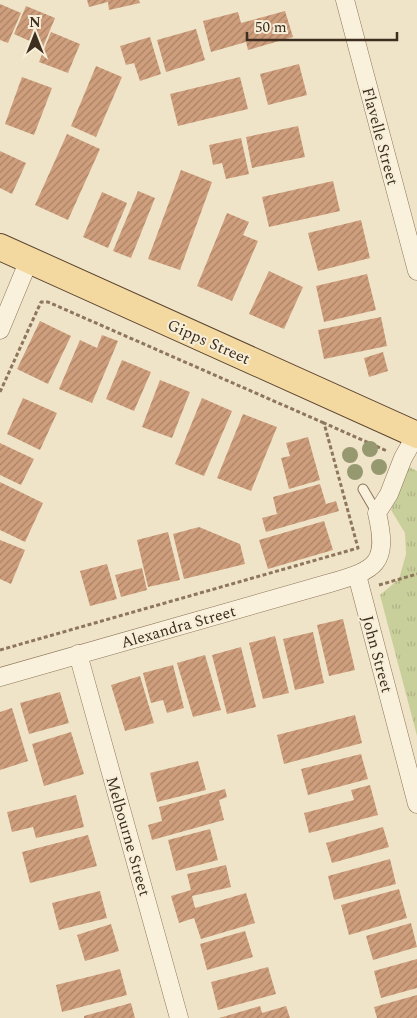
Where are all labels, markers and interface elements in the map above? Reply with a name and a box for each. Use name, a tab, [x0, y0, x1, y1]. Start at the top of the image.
north arrow	[10, 10, 60, 60]
scale bar	[247, 10, 397, 42]
text: N	[29, 12, 41, 33]
text: 50 m	[255, 16, 287, 39]
street label: Flavelle Street	[355, 85, 405, 188]
street label: Gipps Street	[163, 313, 254, 371]
street label: Alexandra Street	[118, 599, 239, 655]
street label: John Street	[355, 613, 399, 696]
street label: Melbourne Street	[99, 773, 157, 899]

